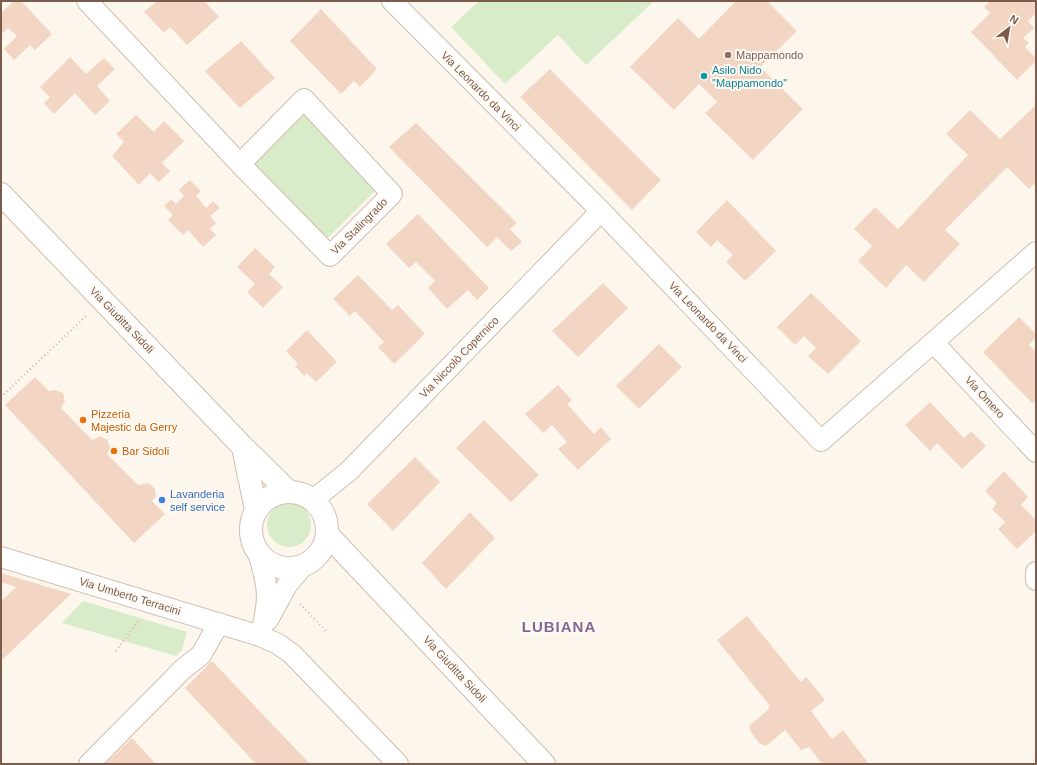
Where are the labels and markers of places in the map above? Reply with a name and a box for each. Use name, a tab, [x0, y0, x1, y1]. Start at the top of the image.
place label: Mappamondo	[736, 49, 803, 61]
marker: Mappamondo	[723, 50, 733, 60]
place label: Asilo Nido "Mappamondo"	[712, 64, 787, 89]
marker: Asilo Nido "Mappamondo"	[699, 71, 709, 81]
place label: Pizzeria Majestic da Gerry	[91, 408, 178, 433]
marker: Pizzeria Majestic da Gerry	[78, 415, 88, 425]
place label: Bar Sidoli	[122, 445, 169, 457]
marker: Bar Sidoli	[109, 446, 119, 456]
place label: Lavanderia self service	[170, 488, 225, 513]
marker: Lavanderia self service	[157, 495, 167, 505]

